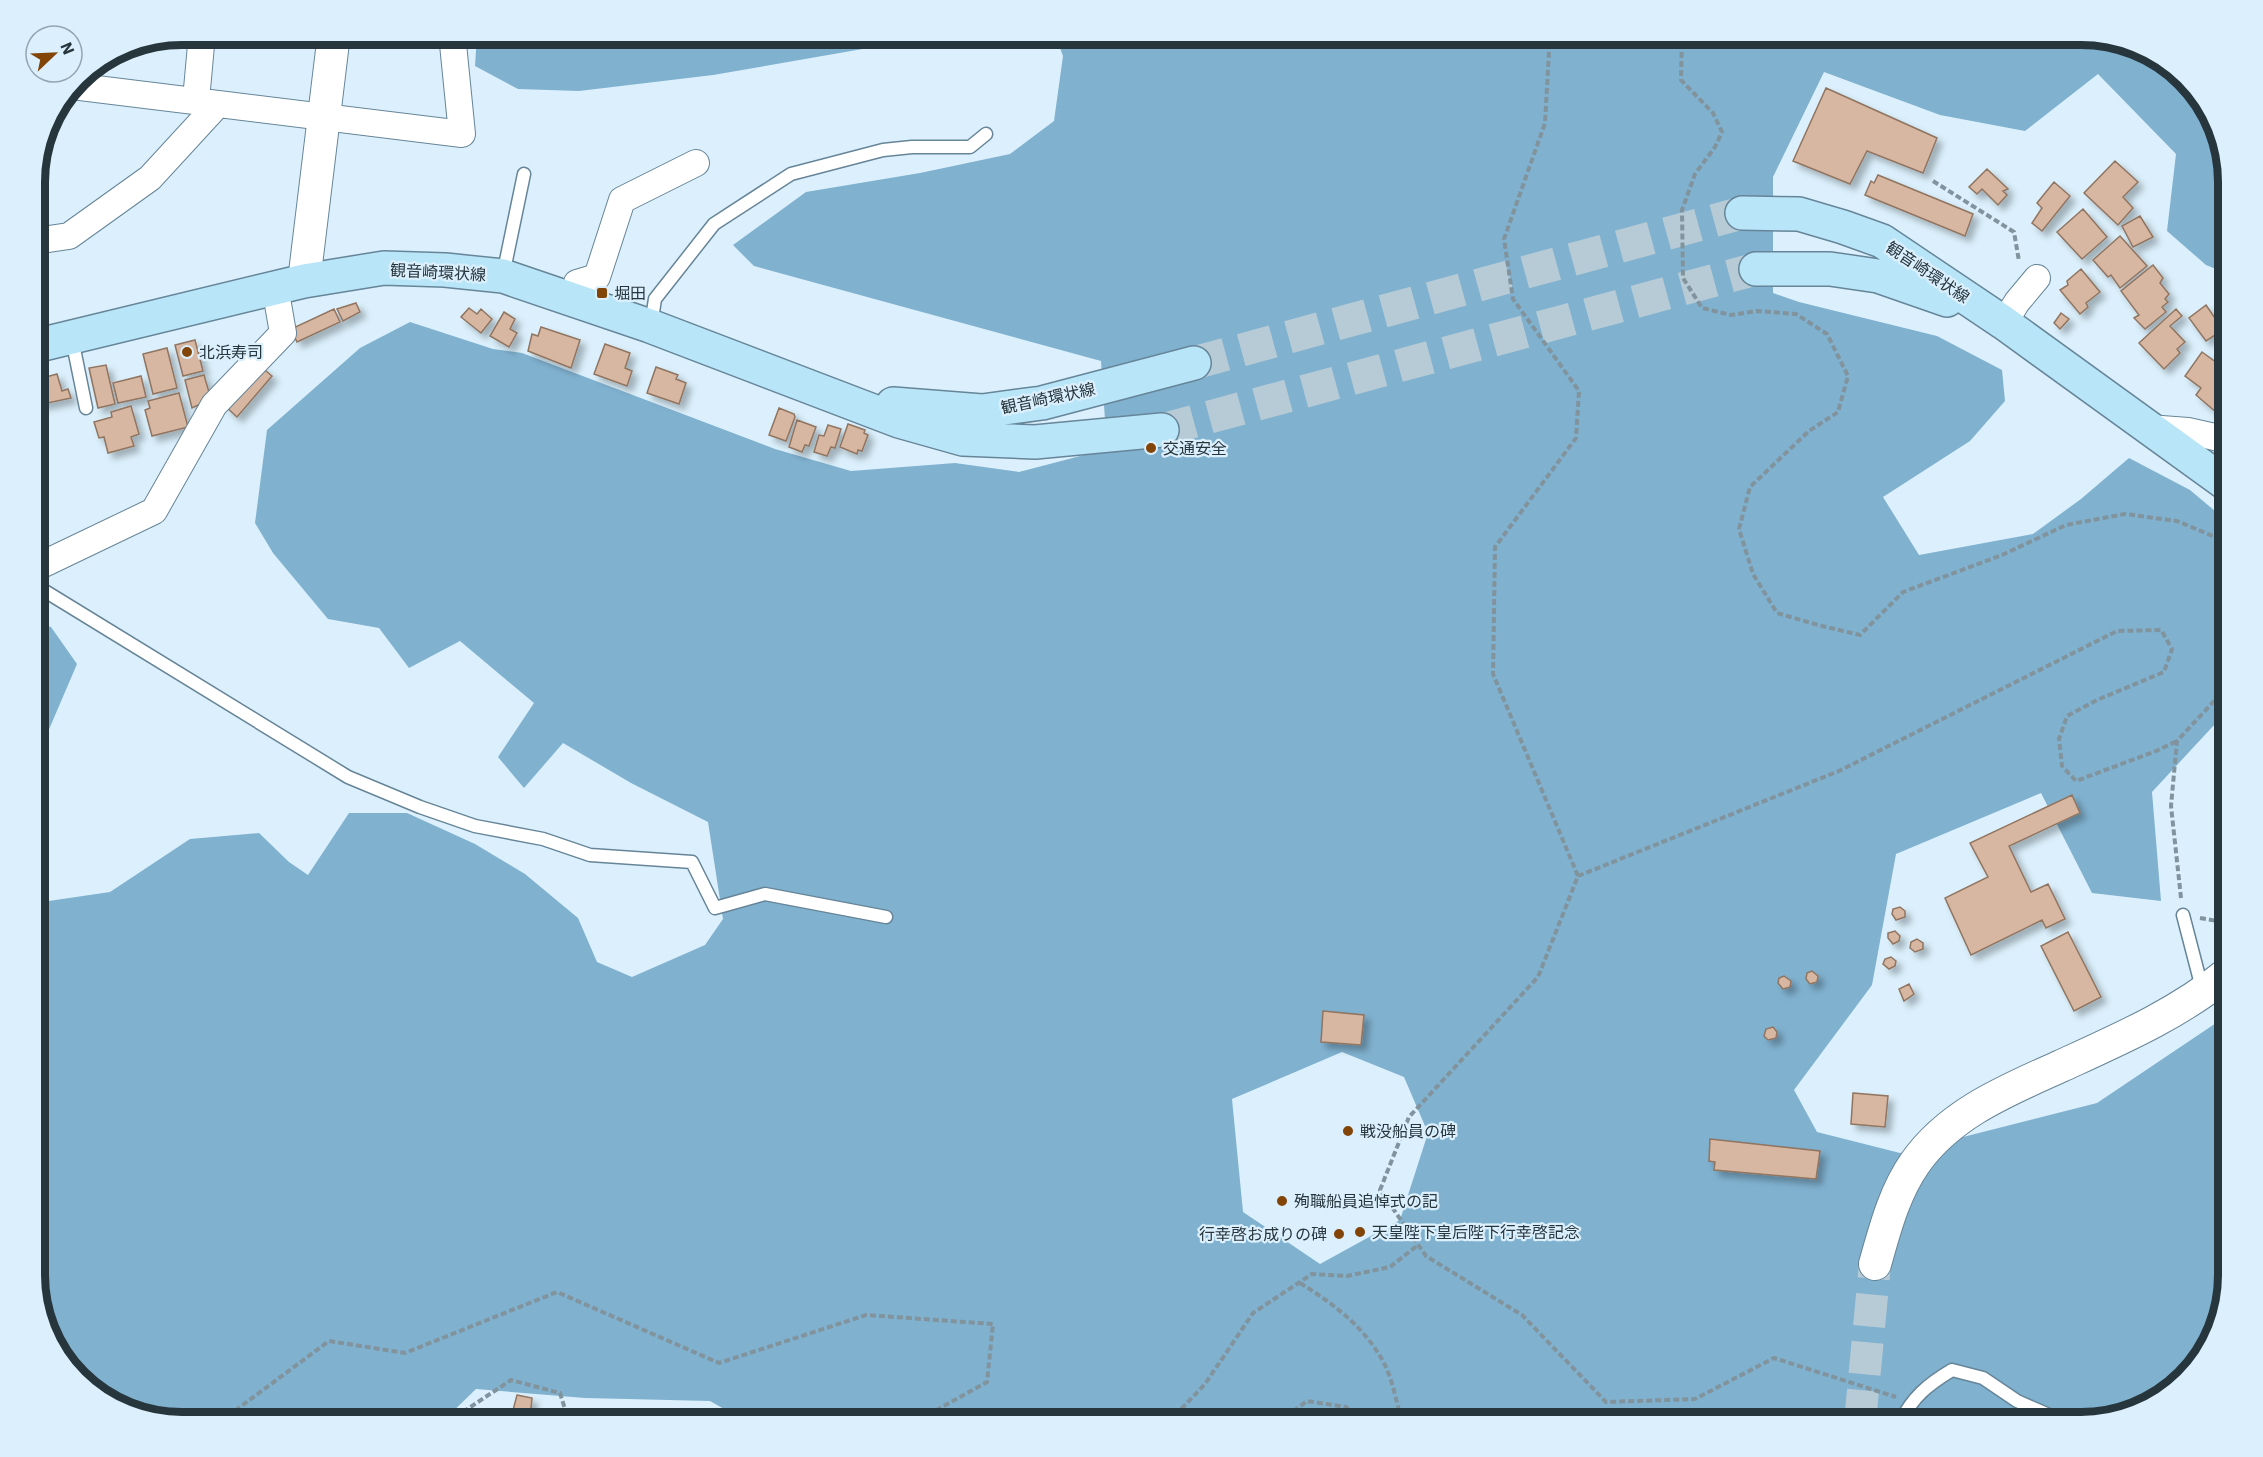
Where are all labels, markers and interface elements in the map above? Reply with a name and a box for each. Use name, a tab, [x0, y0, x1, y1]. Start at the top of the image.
north arrow	[24, 24, 84, 84]
text: N	[56, 39, 79, 57]
street label: 観音崎環状線	[1883, 237, 1973, 307]
street label: 観音崎環状線	[390, 260, 486, 284]
place label: 堀田	[614, 283, 646, 303]
marker: 堀田	[595, 286, 609, 300]
place label: 北浜寿司	[199, 342, 263, 362]
marker: 北浜寿司	[180, 345, 194, 359]
street label: 観音崎環状線	[999, 378, 1097, 418]
place label: 交通安全	[1163, 438, 1227, 458]
marker: 交通安全	[1144, 441, 1158, 455]
place label: 戦没船員の碑	[1360, 1121, 1456, 1141]
marker: 戦没船員の碑	[1341, 1124, 1355, 1138]
place label: 殉職船員追悼式の記	[1294, 1191, 1438, 1211]
marker: 殉職船員追悼式の記	[1275, 1194, 1289, 1208]
place label: 天皇陛下皇后陛下行幸啓記念	[1372, 1222, 1580, 1242]
place label: 行幸啓お成りの碑	[1199, 1224, 1327, 1244]
marker: 天皇陛下皇后陛下行幸啓記念	[1353, 1225, 1367, 1239]
marker: 行幸啓お成りの碑	[1332, 1227, 1346, 1241]

